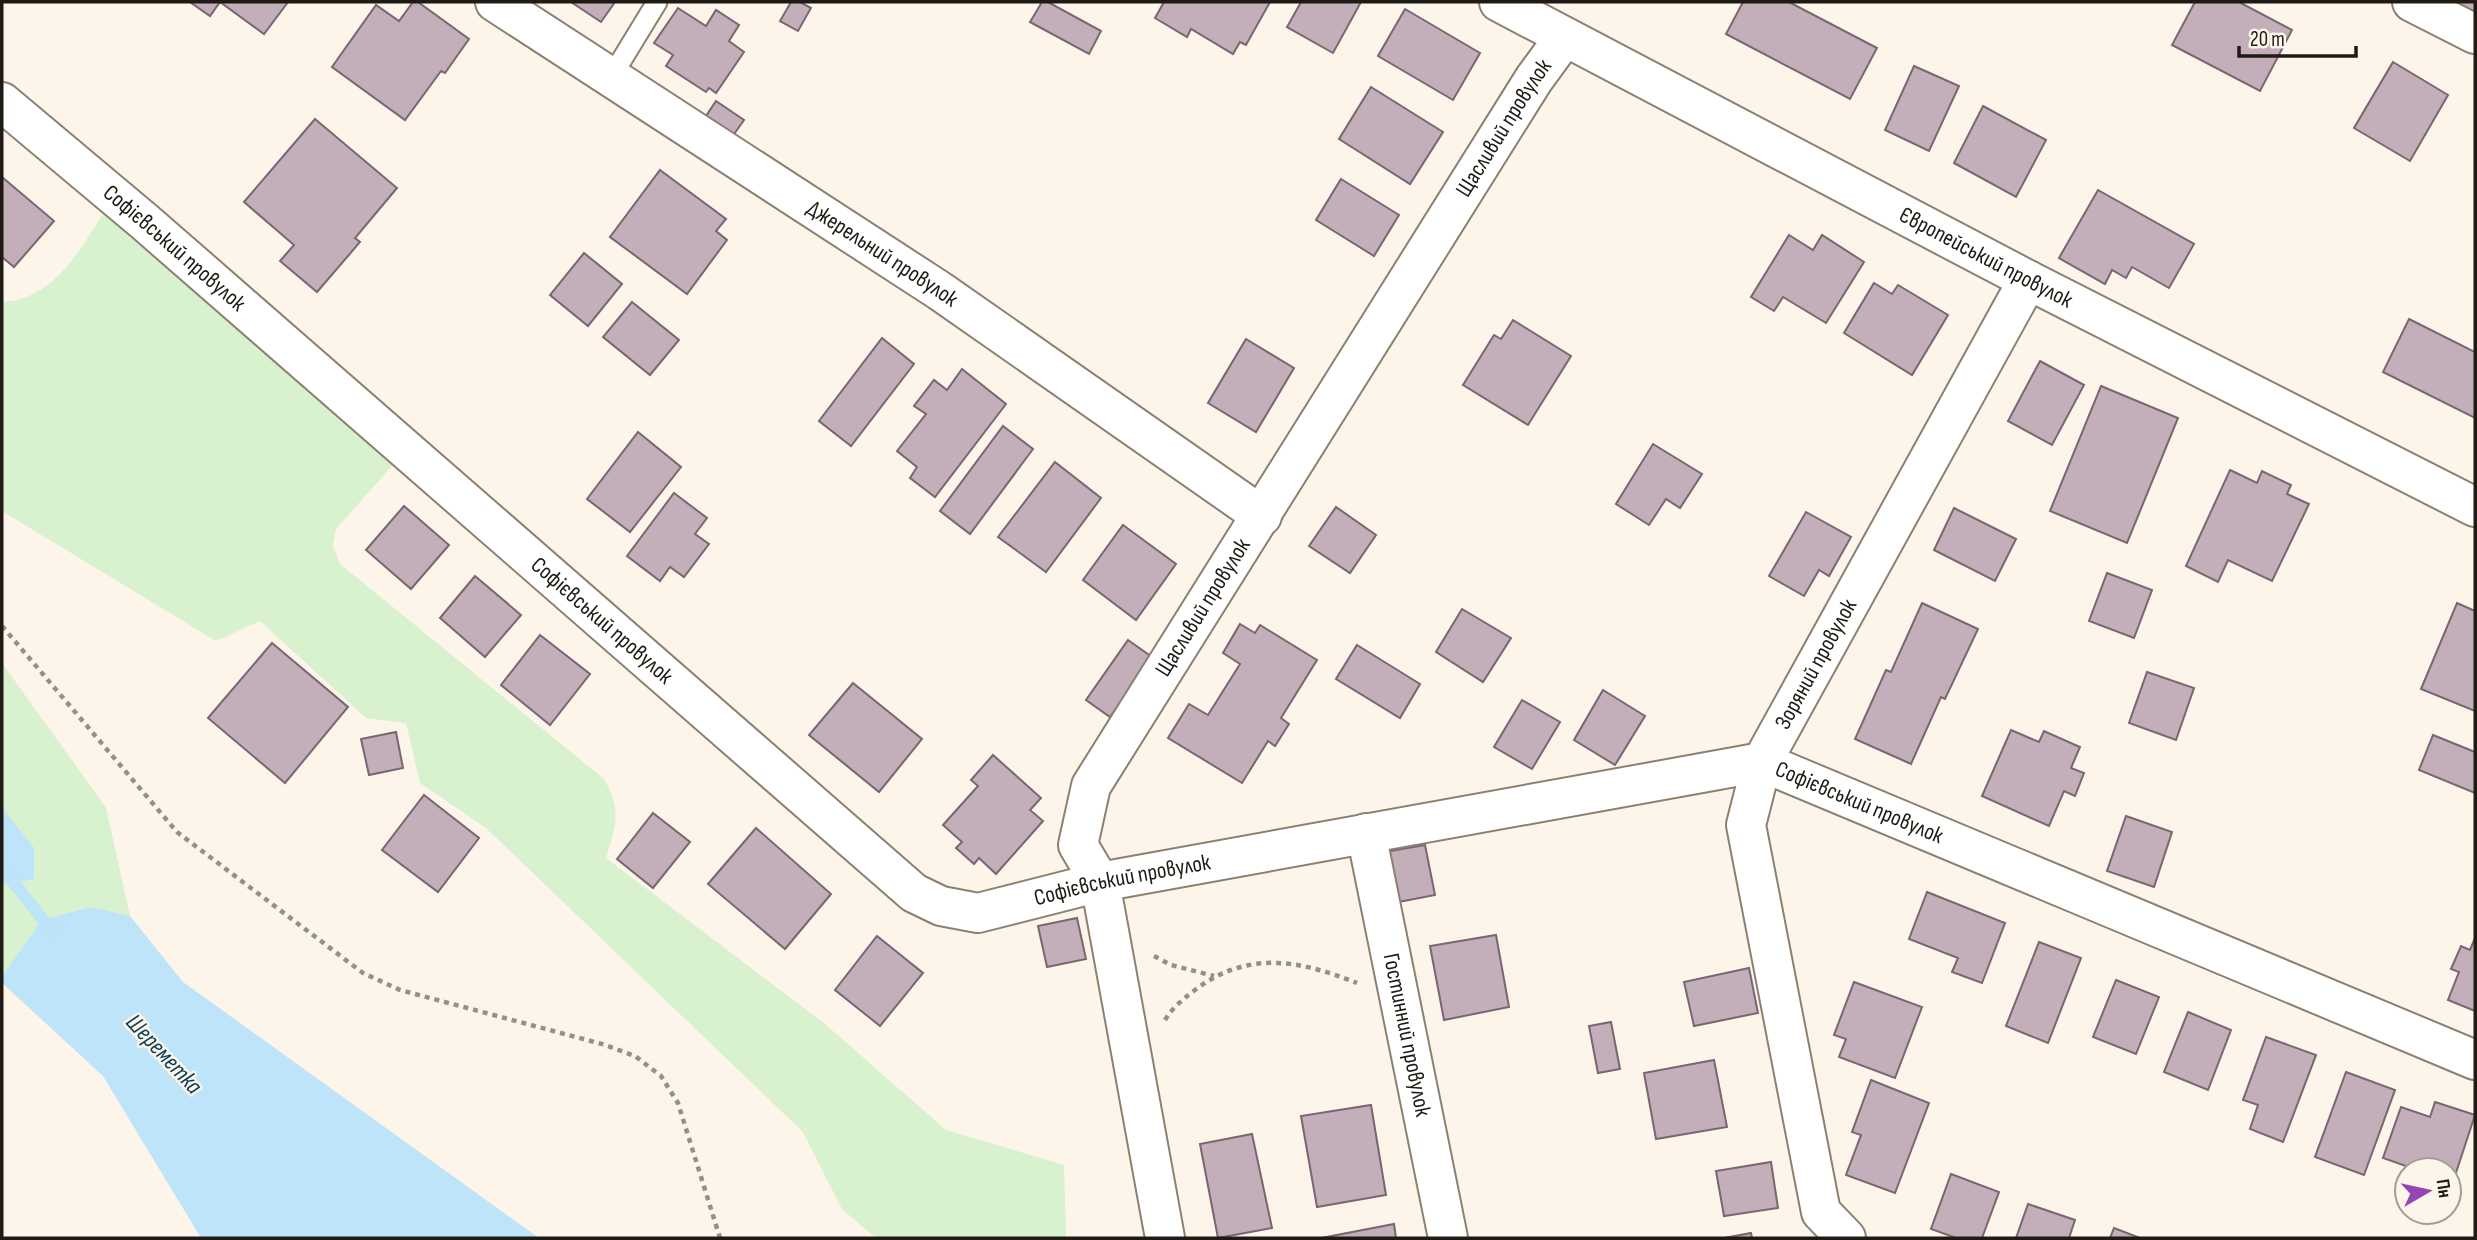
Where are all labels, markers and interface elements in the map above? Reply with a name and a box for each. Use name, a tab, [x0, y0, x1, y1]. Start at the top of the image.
scale bar	[2239, 14, 2356, 58]
text: 20 m	[2250, 27, 2285, 52]
street label: Щасливий провулок	[1450, 53, 1558, 202]
street label: Софієвський провулок	[97, 179, 252, 318]
street label: Джерельний провулок	[802, 194, 964, 313]
street label: Європейський провулок	[1894, 201, 2078, 314]
street label: Щасливий провулок	[1149, 533, 1257, 682]
street label: Софієвський провулок	[525, 551, 679, 690]
street label: Зоряний провулок	[1769, 594, 1863, 734]
street label: Софієвський провулок	[1771, 755, 1948, 850]
street label: Софієвський провулок	[1031, 848, 1213, 912]
street label: Гостинний провулок	[1377, 951, 1437, 1119]
water label: Шереметка	[120, 1008, 209, 1100]
north arrow	[2393, 1156, 2463, 1226]
text: Пн	[2431, 1178, 2456, 1199]

